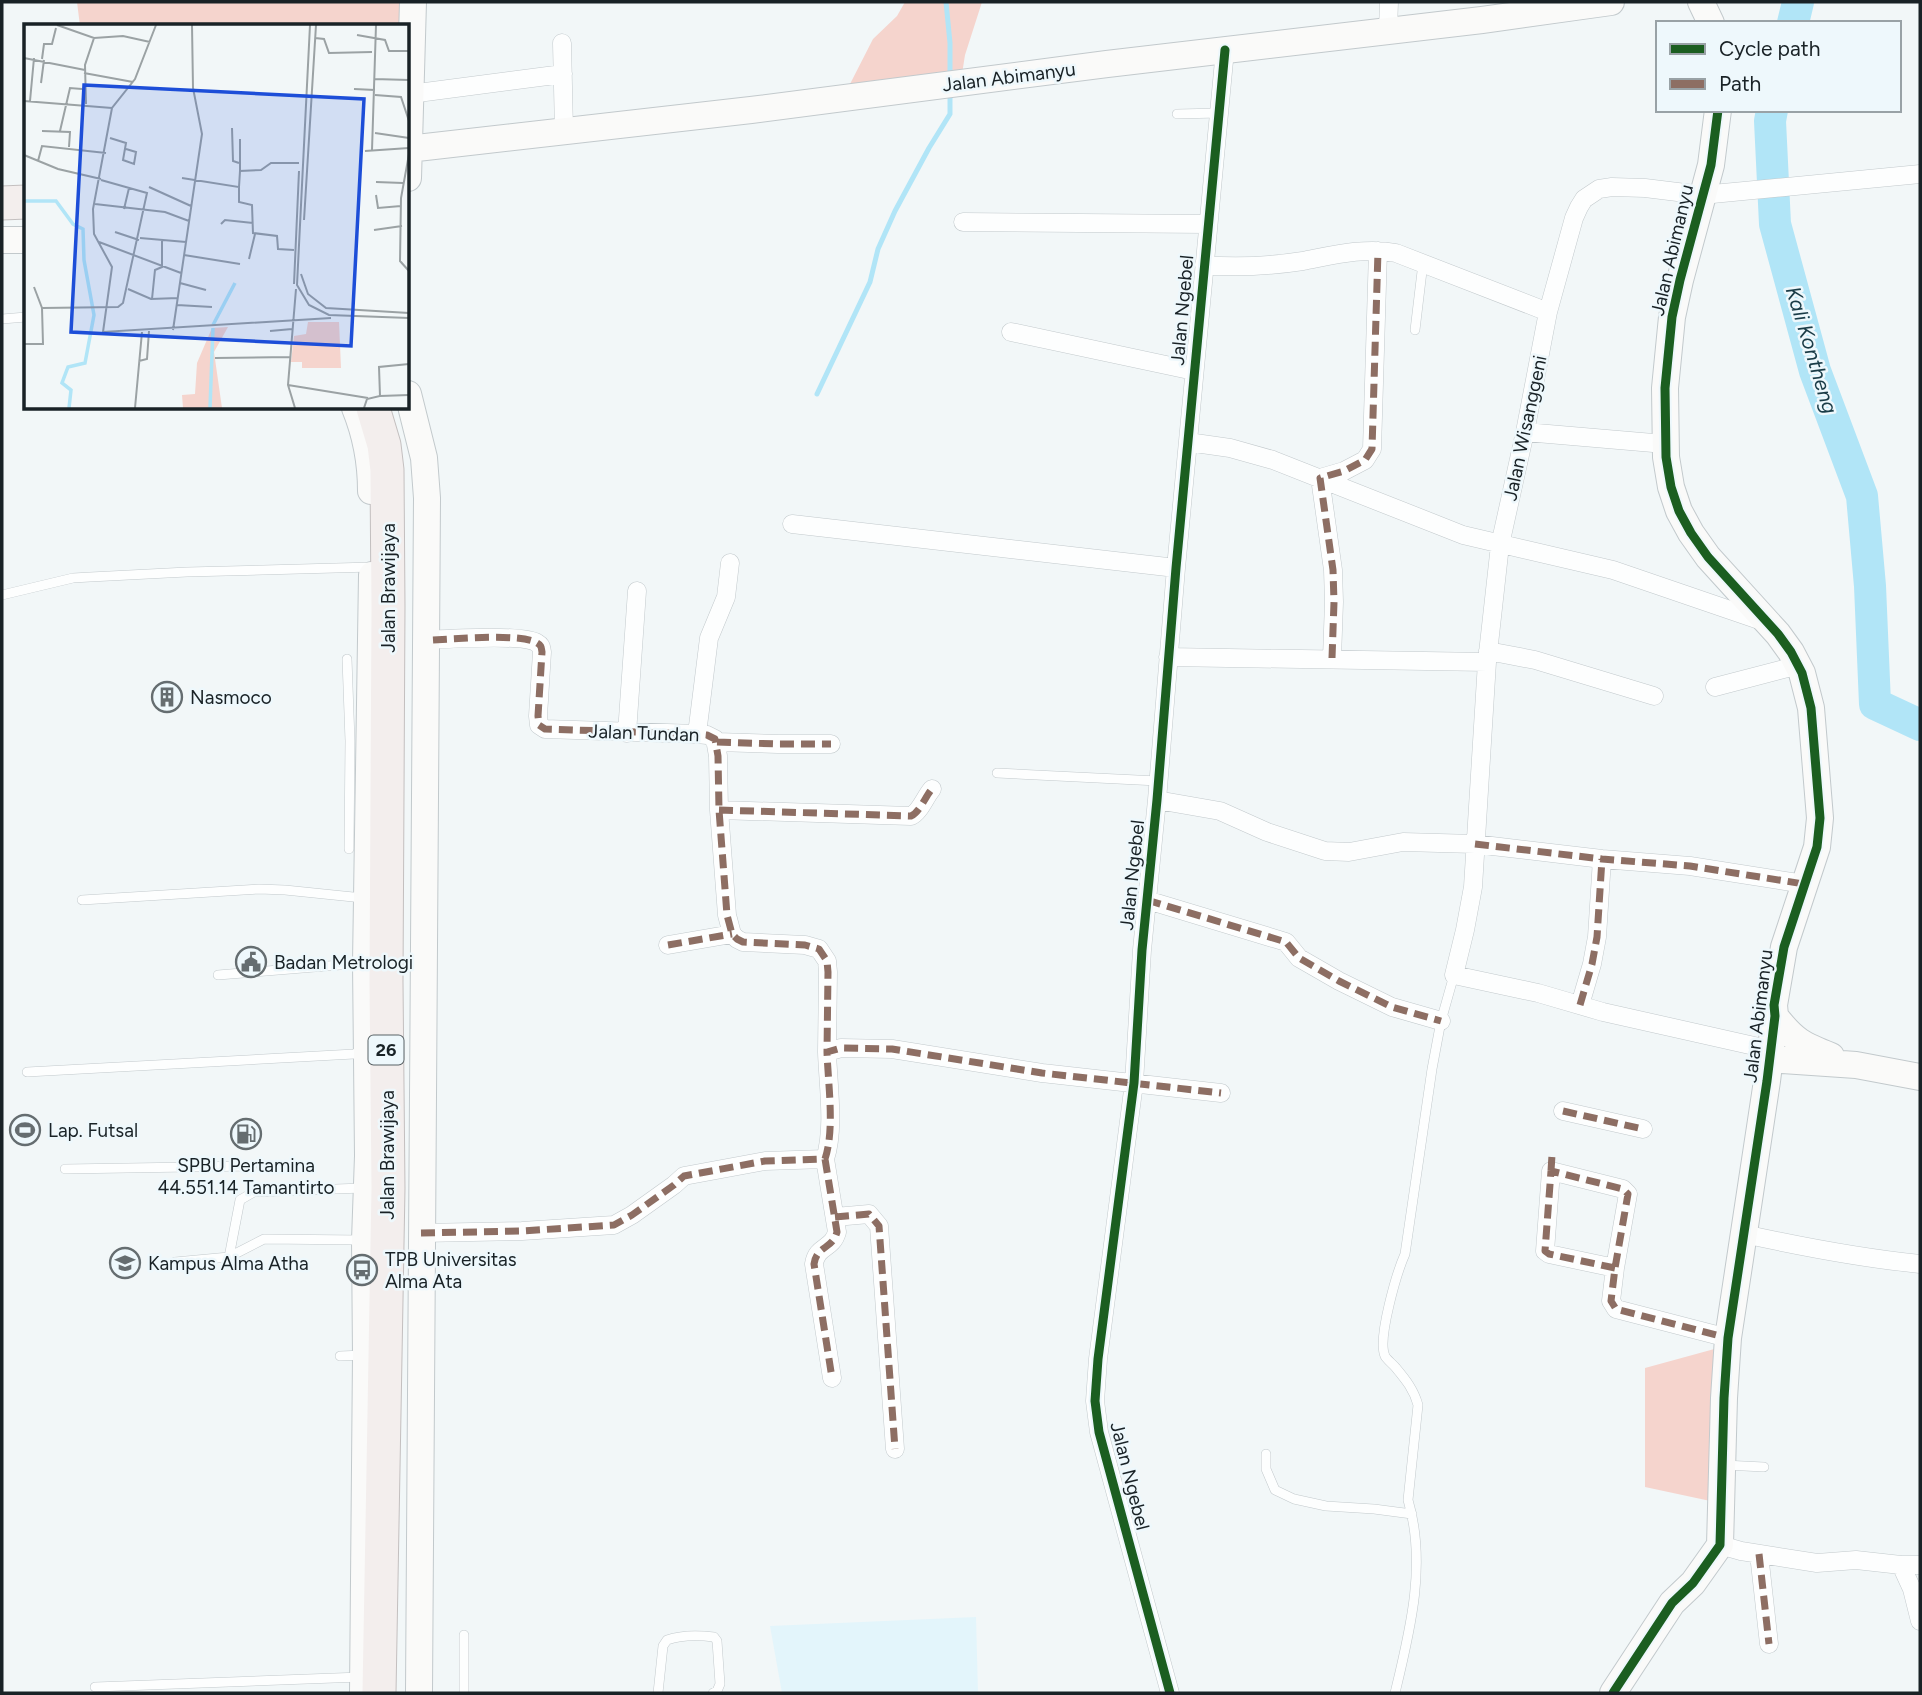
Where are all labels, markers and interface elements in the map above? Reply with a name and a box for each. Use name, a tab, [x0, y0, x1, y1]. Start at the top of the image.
legend	[1656, 21, 1901, 112]
inset map	[24, 24, 410, 410]
text: Cycle path	[1719, 36, 1820, 61]
street label: Jalan Abimanyu	[941, 57, 1077, 97]
text: Path	[1719, 71, 1761, 96]
street label: Jalan Abimanyu	[1646, 182, 1698, 318]
street label: Jalan Ngebel	[1166, 254, 1198, 366]
water label: Kali Kontheng	[1781, 283, 1843, 417]
street label: Jalan Wisanggeni	[1498, 353, 1552, 503]
street label: Jalan Brawijaya	[377, 523, 400, 653]
building icon: Nasmoco	[150, 680, 184, 714]
place label: Nasmoco	[190, 686, 272, 709]
street label: Jalan Tundan	[588, 720, 700, 746]
street label: Jalan Ngebel	[1115, 819, 1149, 931]
public building icon: Badan Metrologi	[234, 945, 268, 979]
street label: Jalan Abimanyu	[1738, 948, 1778, 1084]
place label: Badan Metrologi	[274, 951, 413, 974]
road number: 26	[368, 1036, 404, 1064]
street label: Jalan Brawijaya	[376, 1090, 399, 1220]
sports icon: Lap. Futsal	[8, 1113, 42, 1147]
fuel station icon: SPBU Pertamina 44.551.14 Tamantirto	[229, 1117, 263, 1151]
place label: Lap. Futsal	[48, 1119, 138, 1142]
place label: SPBU Pertamina 44.551.14 Tamantirto	[157, 1154, 335, 1199]
school or university icon: Kampus Alma Atha	[108, 1246, 142, 1280]
place label: TPB Universitas Alma Ata	[385, 1248, 517, 1293]
place label: Kampus Alma Atha	[148, 1252, 309, 1275]
bus stop icon: TPB Universitas Alma Ata	[345, 1253, 379, 1287]
street label: Jalan Ngebel	[1105, 1420, 1155, 1532]

